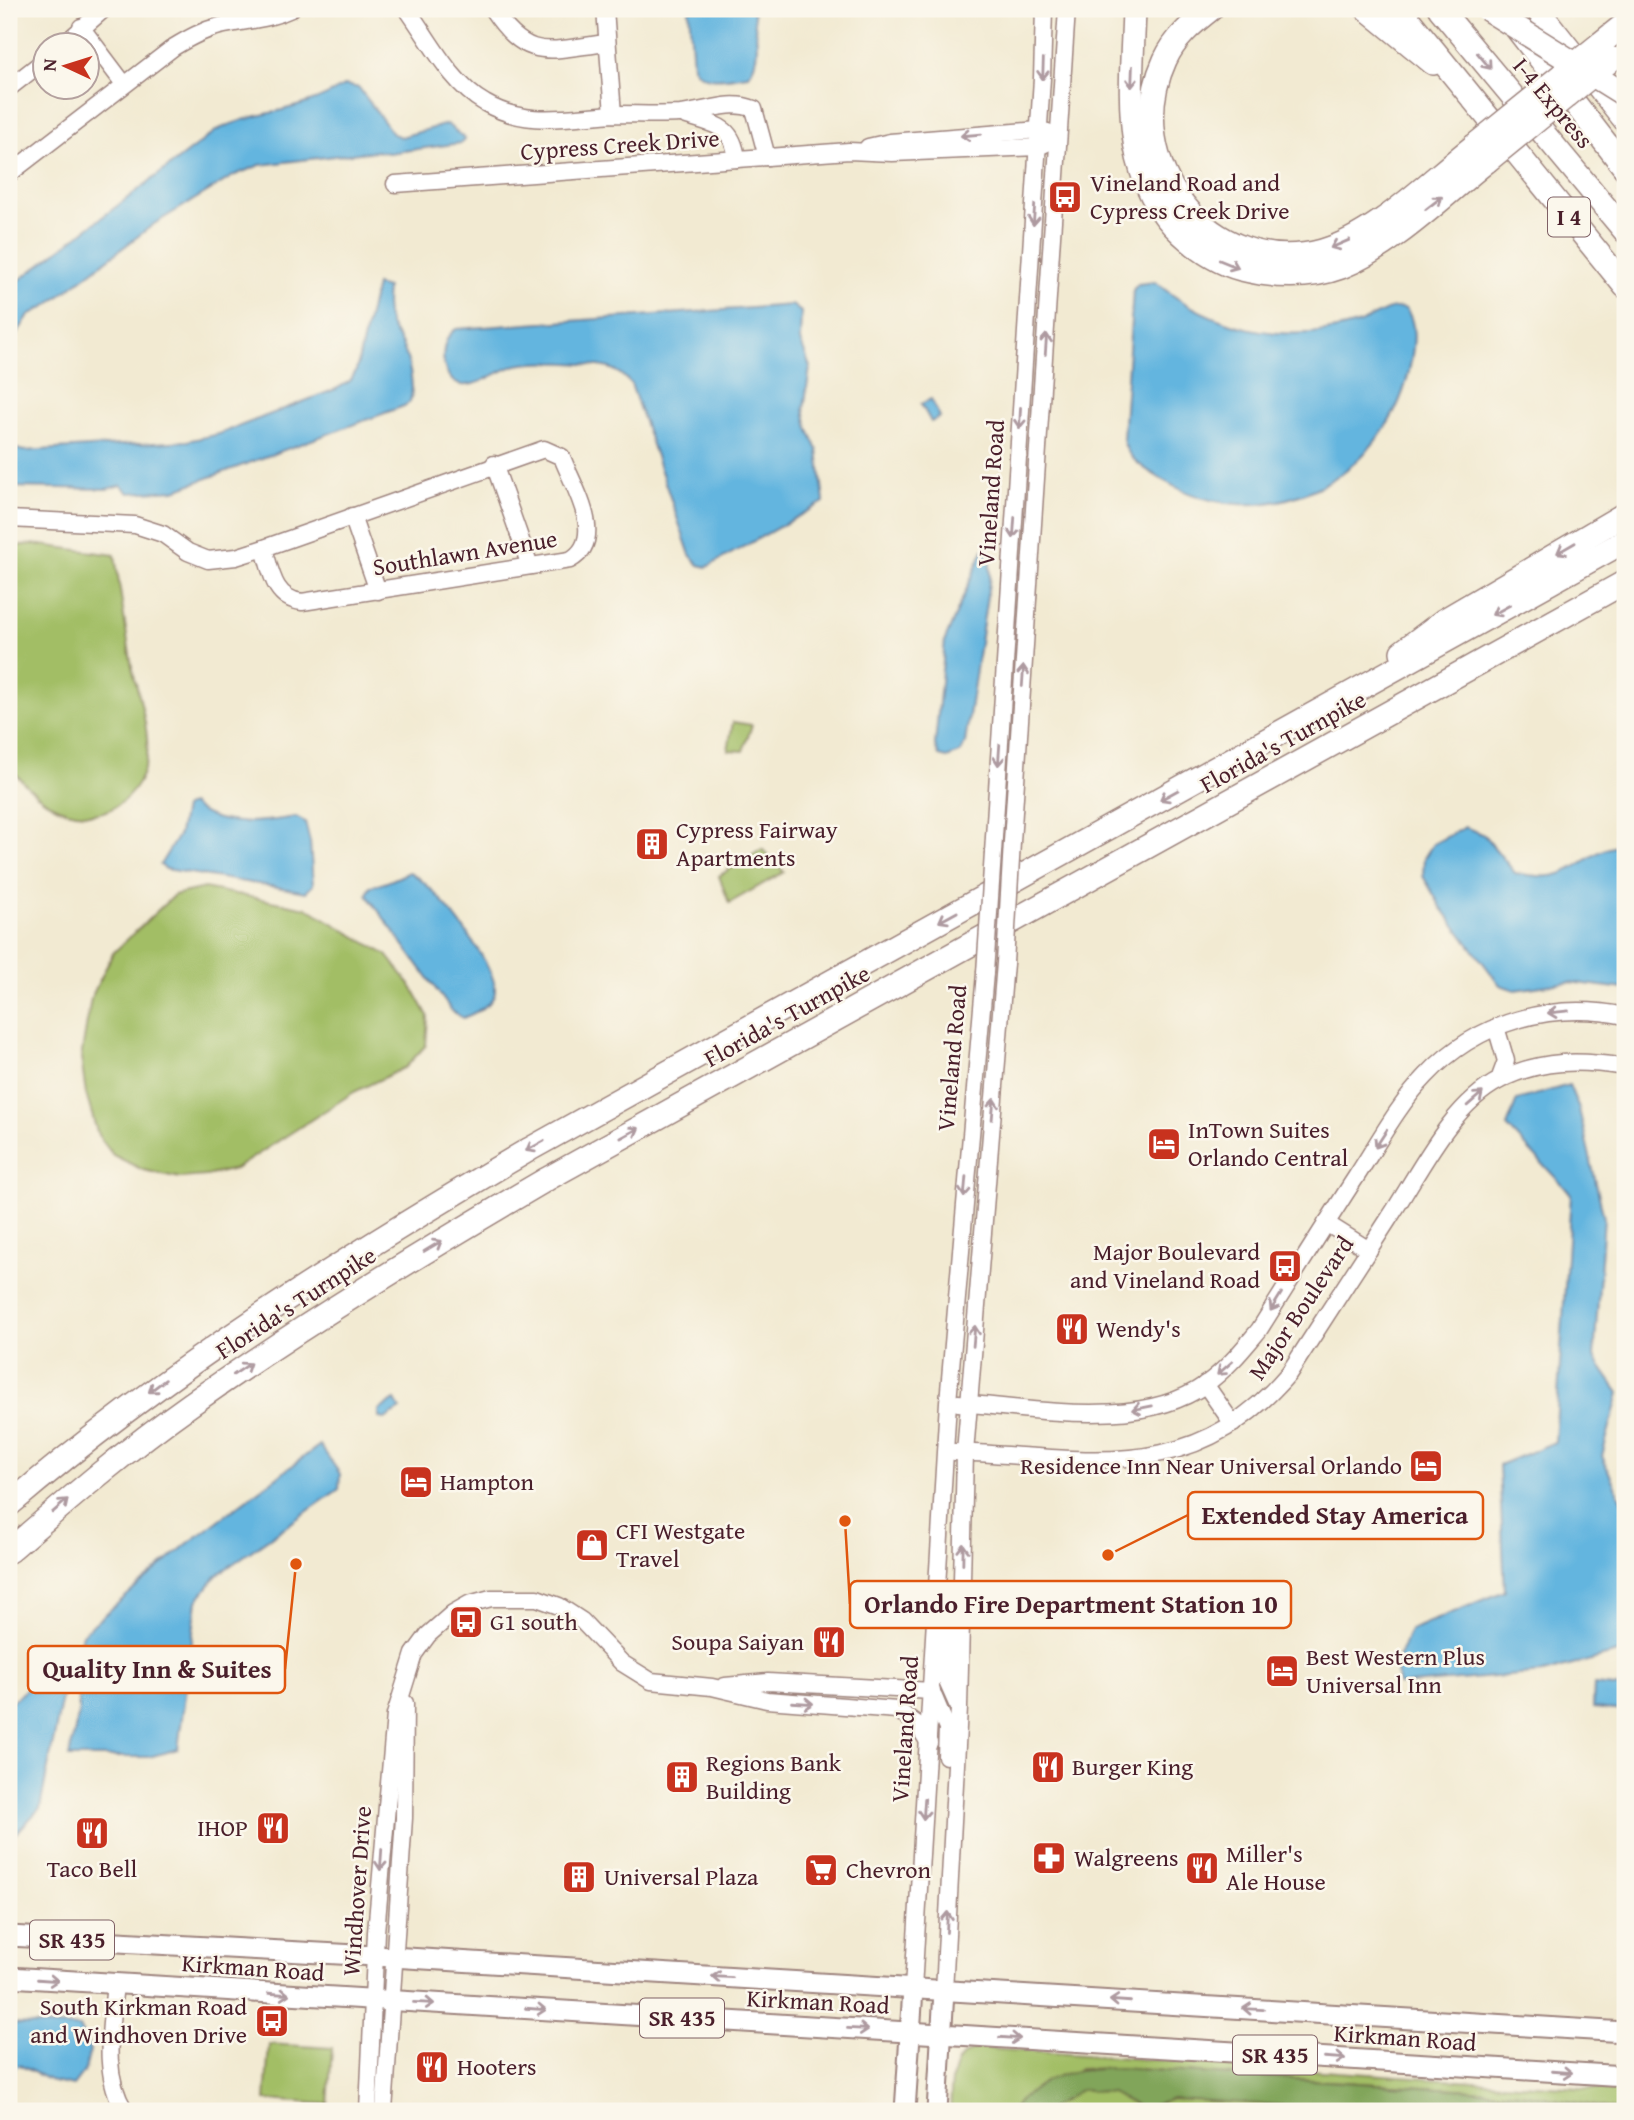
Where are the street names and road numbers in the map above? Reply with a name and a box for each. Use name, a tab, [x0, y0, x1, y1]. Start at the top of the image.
street label: I-4 Express	[1505, 49, 1602, 156]
street label: Cypress Creek Drive	[519, 120, 721, 169]
road number: I 4	[1548, 198, 1590, 236]
street label: Vineland Road	[968, 418, 1013, 568]
street label: Southlawn Avenue	[370, 521, 560, 584]
street label: Florida's Turnpike	[1193, 681, 1372, 802]
street label: Florida's Turnpike	[697, 955, 876, 1076]
street label: Vineland Road	[928, 983, 975, 1133]
street label: Major Boulevard	[1239, 1229, 1362, 1387]
street label: Florida's Turnpike	[209, 1238, 383, 1368]
street label: Vineland Road	[882, 1654, 927, 1804]
street label: Windhover Drive	[333, 1805, 380, 1977]
road number: SR 435	[30, 1921, 114, 1960]
street label: Kirkman Road	[181, 1945, 326, 1990]
street label: Kirkman Road	[746, 1980, 891, 2023]
road number: SR 435	[640, 1998, 724, 2038]
street label: Kirkman Road	[1333, 2015, 1478, 2060]
road number: SR 435	[1233, 2036, 1317, 2074]

